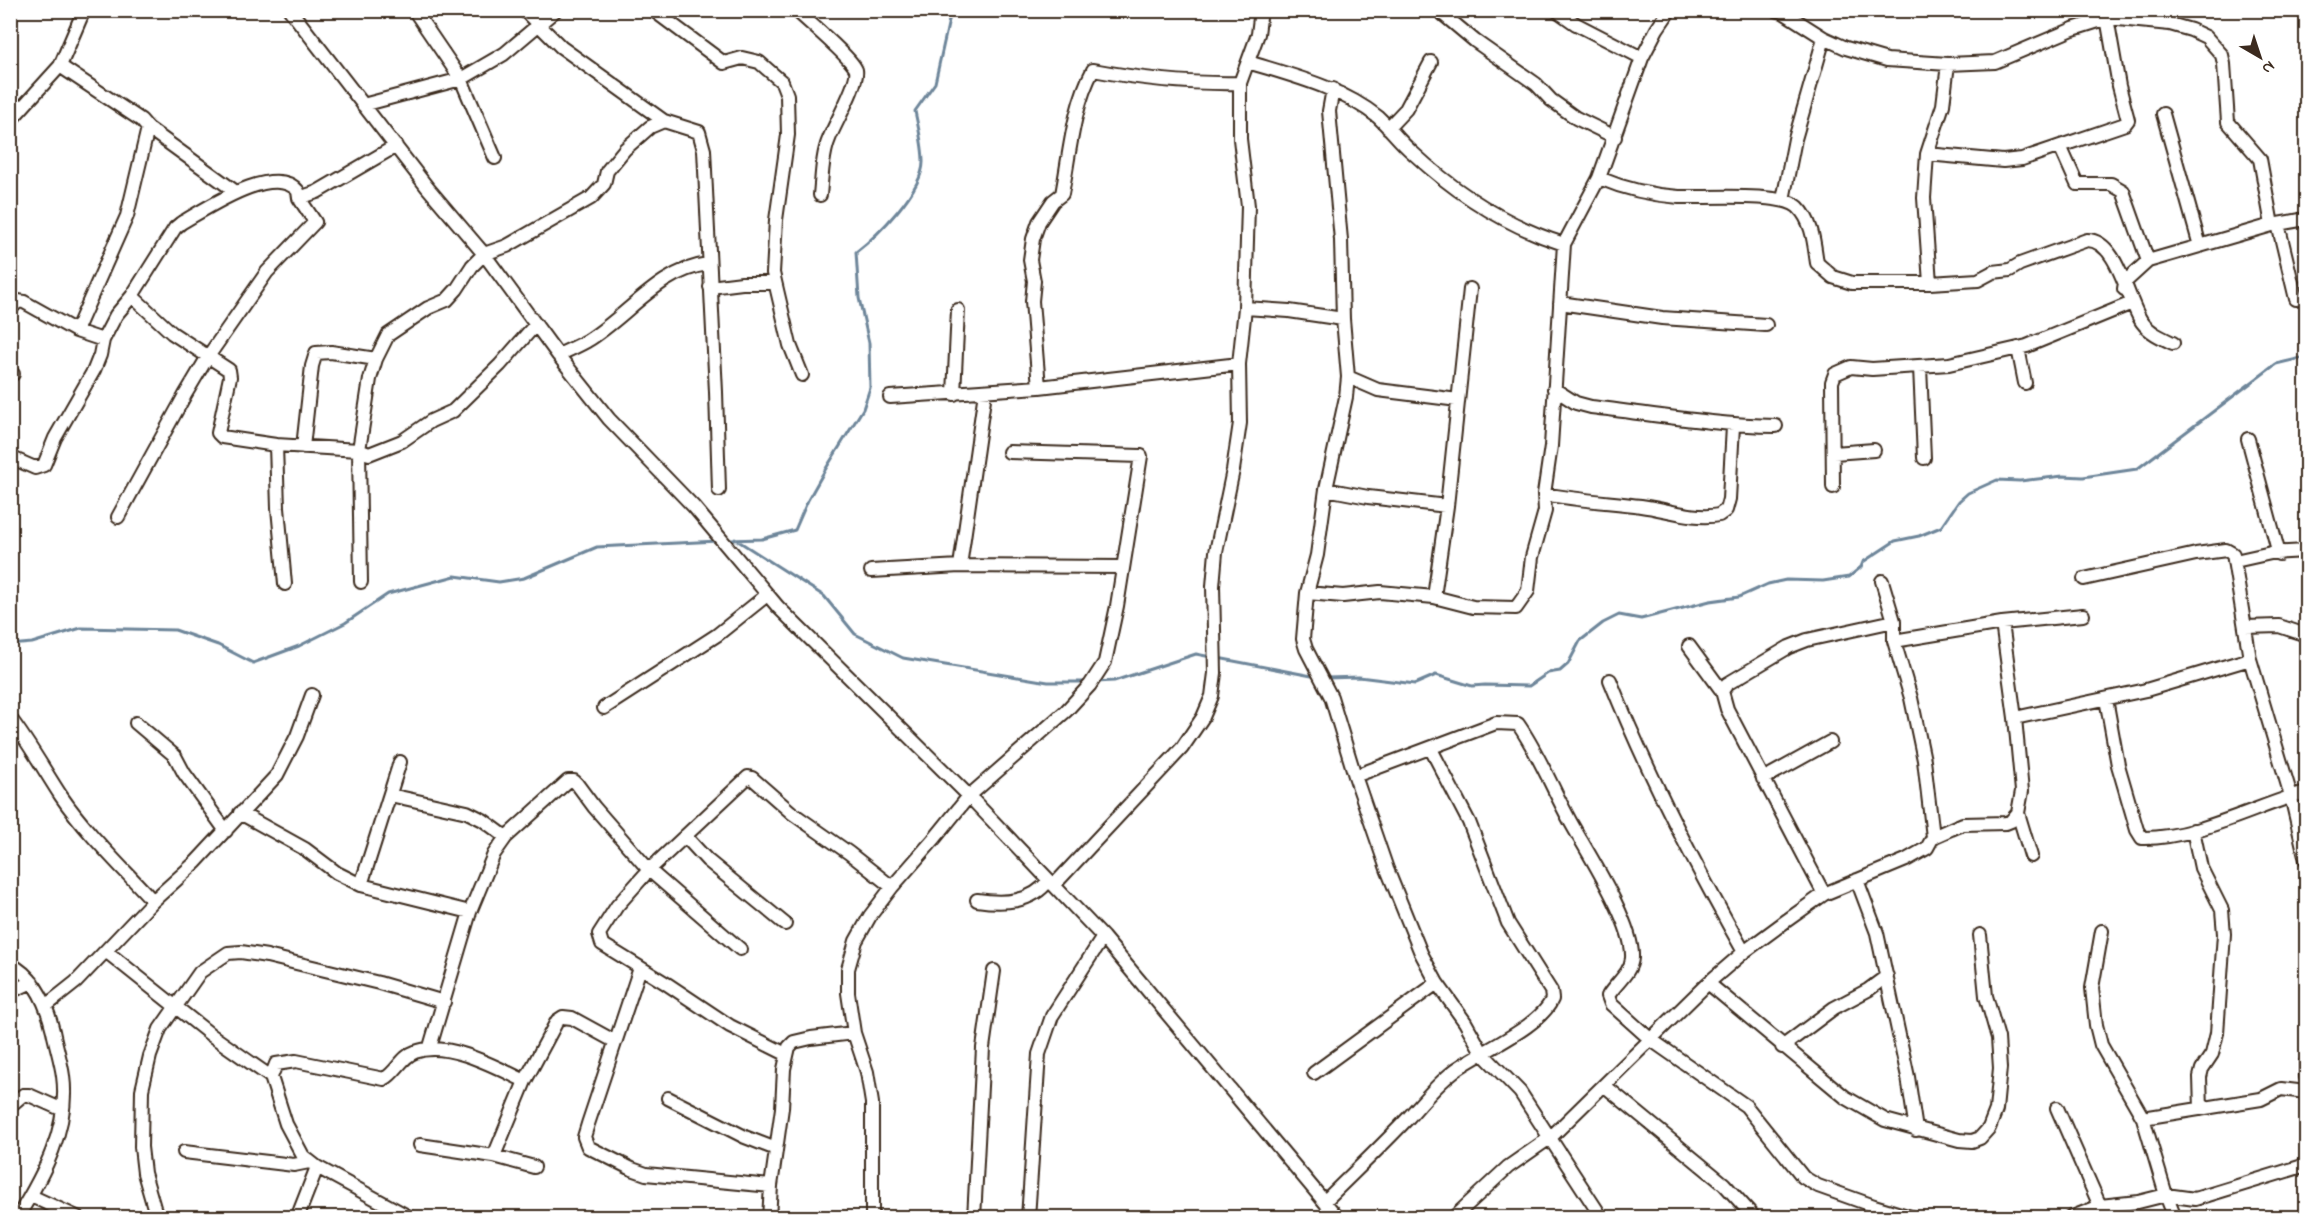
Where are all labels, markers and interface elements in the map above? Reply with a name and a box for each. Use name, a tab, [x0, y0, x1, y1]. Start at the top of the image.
north arrow	[2230, 27, 2290, 87]
text: N	[2256, 54, 2280, 80]

